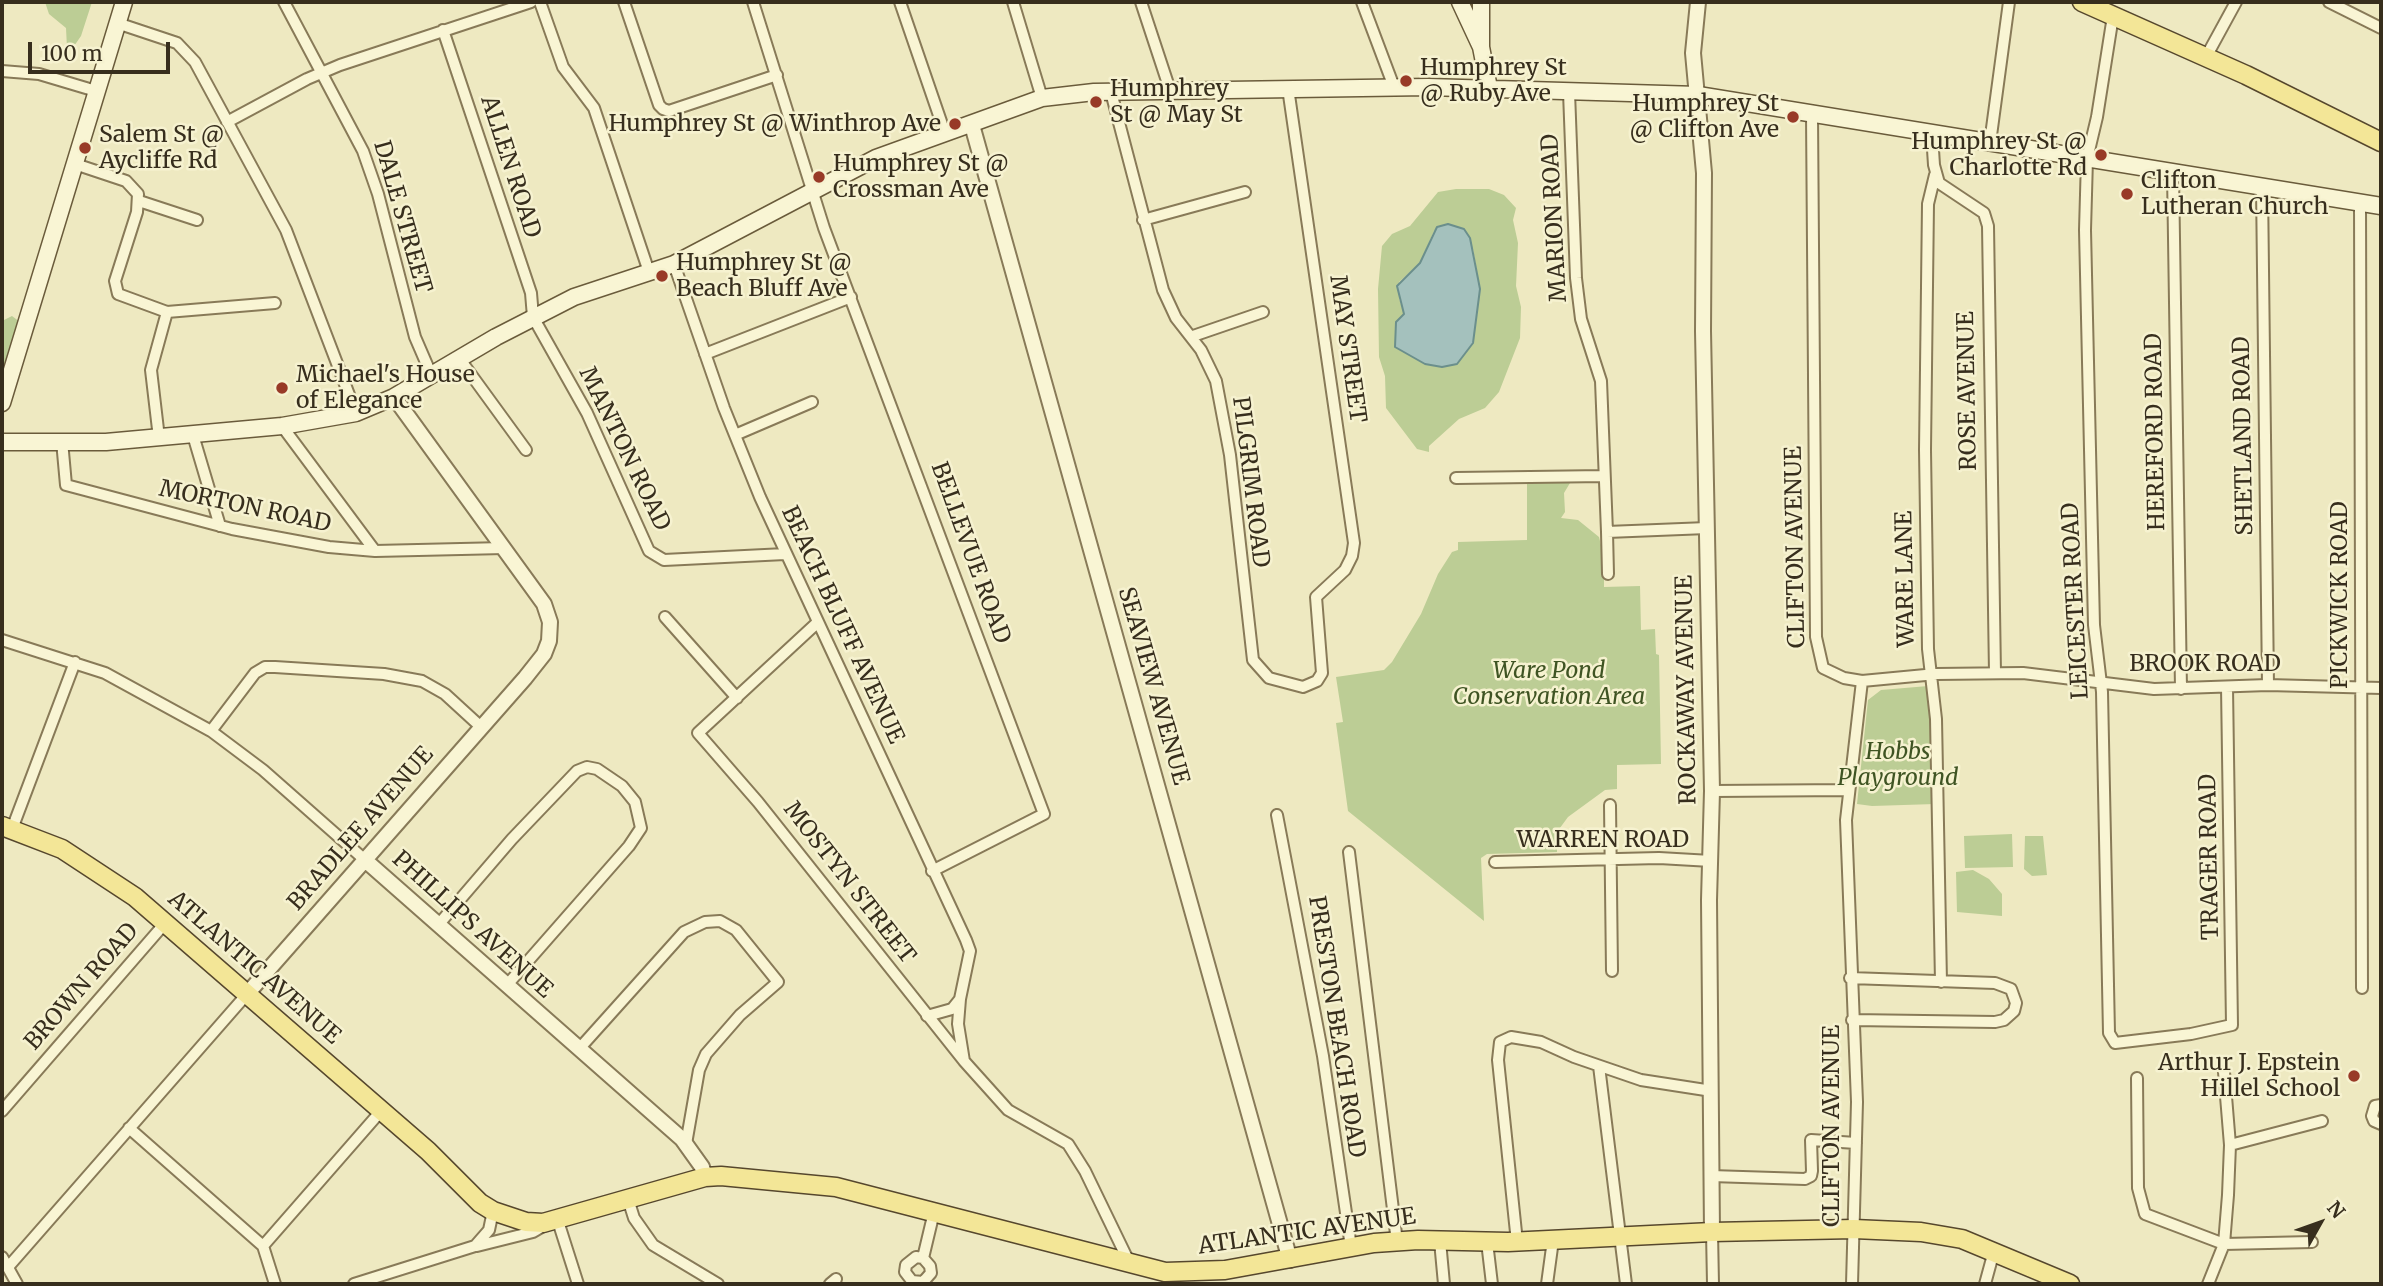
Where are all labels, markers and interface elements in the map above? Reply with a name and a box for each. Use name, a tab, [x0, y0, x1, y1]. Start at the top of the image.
scale bar	[32, 28, 173, 72]
text: 100 m	[41, 40, 103, 67]
place label: Humphrey St @ Ruby Ave	[1420, 54, 1567, 108]
marker: Humphrey St @ Ruby Ave	[1398, 73, 1414, 89]
place label: Humphrey St @ May St	[1110, 75, 1243, 129]
place label: Humphrey St @ Clifton Ave	[1629, 90, 1779, 144]
street label: ALLEN ROAD	[474, 93, 546, 241]
marker: Humphrey St @ May St	[1088, 94, 1104, 110]
marker: Humphrey St @ Clifton Ave	[1785, 109, 1801, 125]
place label: Humphrey St @ Winthrop Ave	[608, 110, 941, 138]
marker: Humphrey St @ Winthrop Ave	[947, 116, 963, 132]
place label: Salem St @ Aycliffe Rd	[99, 121, 224, 175]
place label: Humphrey St @ Charlotte Rd	[1911, 128, 2087, 182]
street label: MARION ROAD	[1537, 133, 1573, 303]
street label: DALE STREET	[367, 138, 437, 296]
marker: Salem St @ Aycliffe Rd	[77, 140, 93, 156]
marker: Humphrey St @ Charlotte Rd	[2093, 147, 2109, 163]
place label: Humphrey St @ Crossman Ave	[833, 150, 1009, 204]
place label: Clifton Lutheran Church	[2141, 167, 2328, 221]
marker: Humphrey St @ Crossman Ave	[811, 169, 827, 185]
marker: Clifton Lutheran Church	[2119, 186, 2135, 202]
place label: Humphrey St @ Beach Bluff Ave	[676, 249, 852, 303]
marker: Humphrey St @ Beach Bluff Ave	[654, 268, 670, 284]
street label: MAY STREET	[1323, 273, 1371, 425]
street label: ROSE AVENUE	[1953, 311, 1983, 471]
street label: HEREFORD ROAD	[2140, 333, 2172, 531]
street label: SHETLAND ROAD	[2228, 336, 2260, 536]
place label: Michael's House of Elegance	[296, 361, 475, 415]
street label: MANTON ROAD	[572, 363, 676, 535]
marker: Michael's House of Elegance	[274, 380, 290, 396]
street label: PILGRIM ROAD	[1226, 395, 1274, 569]
street label: CLIFTON AVENUE	[1780, 446, 1812, 648]
street label: BELLEVUE ROAD	[924, 459, 1016, 647]
street label: MORTON ROAD	[157, 475, 333, 539]
street label: PICKWICK ROAD	[2326, 501, 2354, 689]
street label: BEACH BLUFF AVENUE	[775, 502, 909, 748]
street label: LEICESTER ROAD	[2057, 502, 2095, 700]
street label: WARE LANE	[1891, 510, 1921, 648]
street label: ROCKAWAY AVENUE	[1671, 575, 1703, 805]
street label: SEAVIEW AVENUE	[1112, 584, 1194, 788]
street label: BROOK ROAD	[2129, 650, 2281, 678]
park label: Ware Pond Conservation Area	[1453, 657, 1645, 711]
park label: Hobbs Playground	[1838, 738, 1958, 792]
street label: BRADLEE AVENUE	[282, 741, 440, 917]
street label: TRAGER ROAD	[2195, 774, 2225, 940]
street label: MOSTYN STREET	[777, 797, 921, 969]
street label: WARREN ROAD	[1517, 826, 1689, 854]
street label: PHILLIPS AVENUE	[386, 846, 558, 1004]
street label: ATLANTIC AVENUE	[162, 886, 346, 1050]
street label: PRESTON BEACH ROAD	[1302, 894, 1370, 1160]
street label: BROWN ROAD	[19, 918, 145, 1056]
street label: CLIFTON AVENUE	[1818, 1025, 1846, 1227]
place label: Arthur J. Epstein Hillel School	[2158, 1049, 2340, 1103]
marker: Arthur J. Epstein Hillel School	[2346, 1068, 2362, 1084]
north arrow	[2285, 1188, 2355, 1258]
text: N	[2322, 1196, 2350, 1223]
street label: ATLANTIC AVENUE	[1197, 1203, 1417, 1261]

